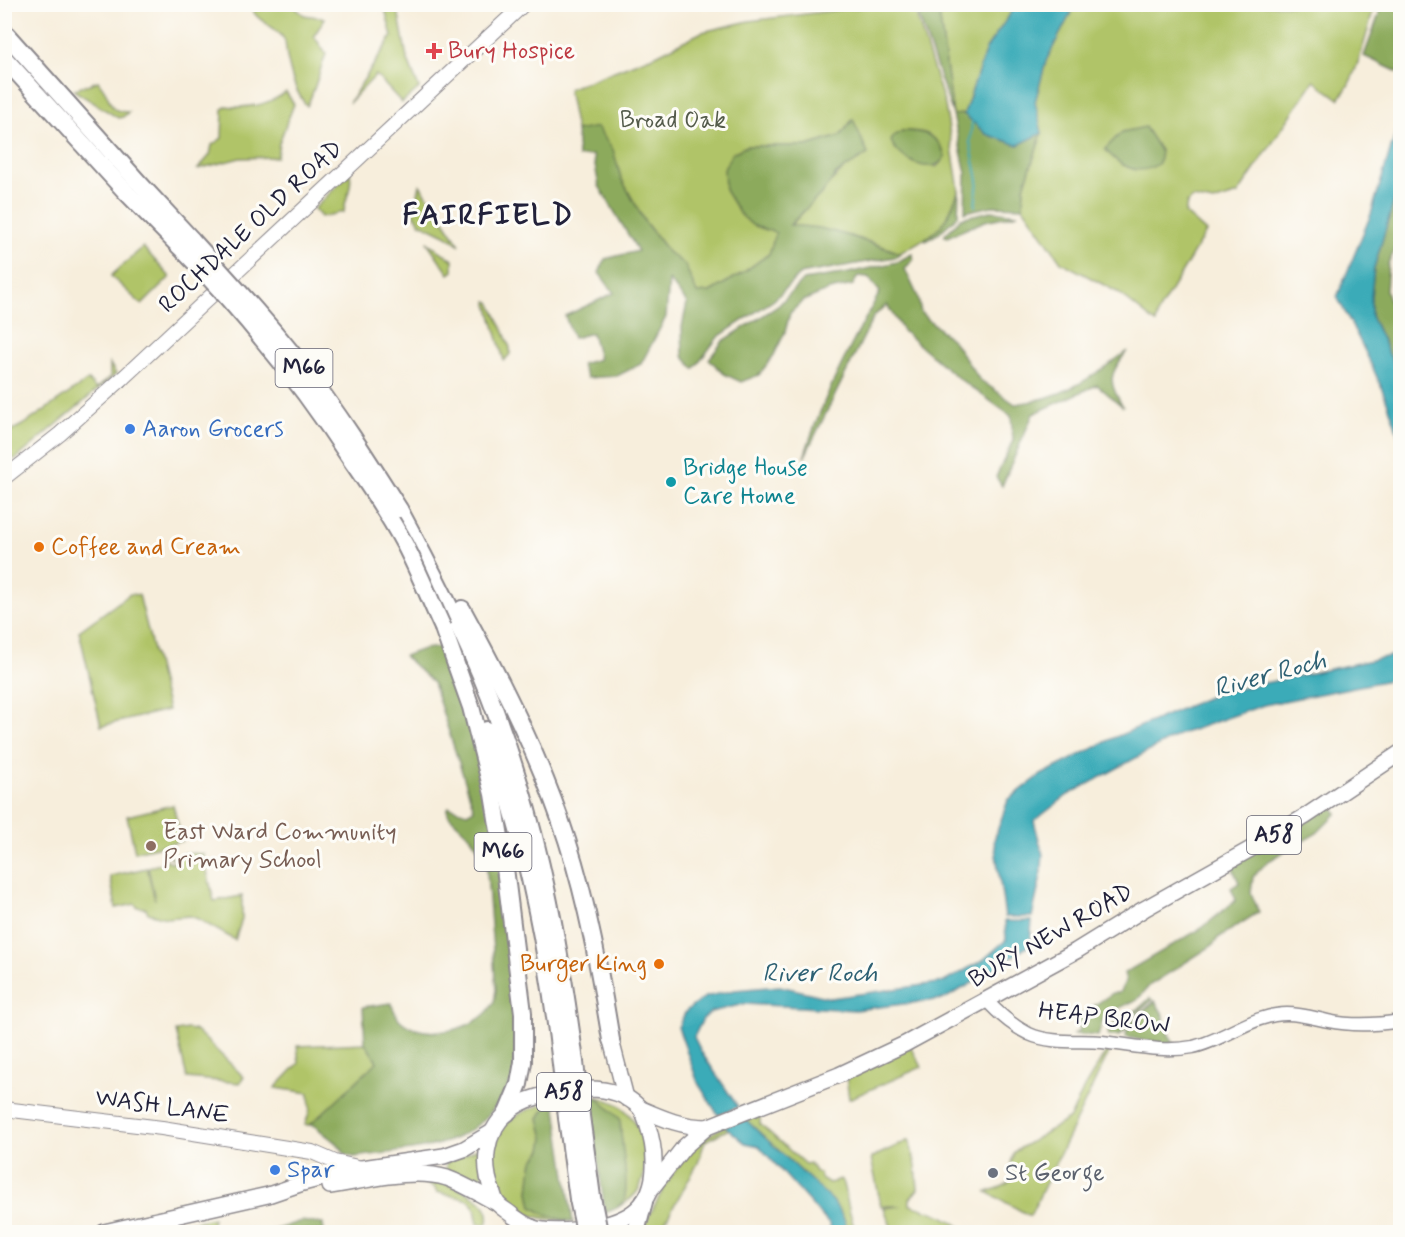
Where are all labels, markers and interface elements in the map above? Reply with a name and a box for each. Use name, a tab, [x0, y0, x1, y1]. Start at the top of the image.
place label: Bury Hospice	[448, 36, 575, 67]
marker: Bury Hospice	[425, 42, 443, 60]
park label: Broad Oak	[620, 105, 726, 136]
street label: ROCHDALE OLD ROAD	[152, 134, 350, 320]
district label: FAIRFIELD	[402, 196, 574, 235]
road number: M66	[276, 349, 332, 387]
place label: Aaron Grocers	[142, 414, 284, 445]
marker: Aaron Grocers	[123, 422, 137, 436]
place label: Bridge House Care Home	[683, 453, 808, 512]
marker: Bridge House Care Home	[664, 475, 678, 489]
place label: Coffee and Cream	[51, 532, 241, 563]
marker: Coffee and Cream	[32, 540, 46, 554]
water label: River Roch	[1210, 644, 1330, 706]
road number: A58	[1247, 816, 1301, 854]
place label: East Ward Community Primary School	[163, 817, 397, 876]
road number: M66	[474, 833, 532, 871]
marker: East Ward Community Primary School	[144, 839, 158, 853]
street label: BURY NEW ROAD	[963, 876, 1139, 996]
place label: Burger King	[520, 949, 647, 982]
marker: Burger King	[652, 957, 666, 971]
water label: River Roch	[762, 957, 878, 991]
street label: HEAP BROW	[1037, 996, 1171, 1042]
road number: A58	[537, 1073, 591, 1111]
street label: WASH LANE	[93, 1082, 231, 1132]
place label: Spar	[287, 1155, 335, 1186]
place label: St George	[1005, 1158, 1105, 1192]
marker: Spar	[268, 1163, 282, 1177]
marker: St George	[986, 1166, 1000, 1180]

